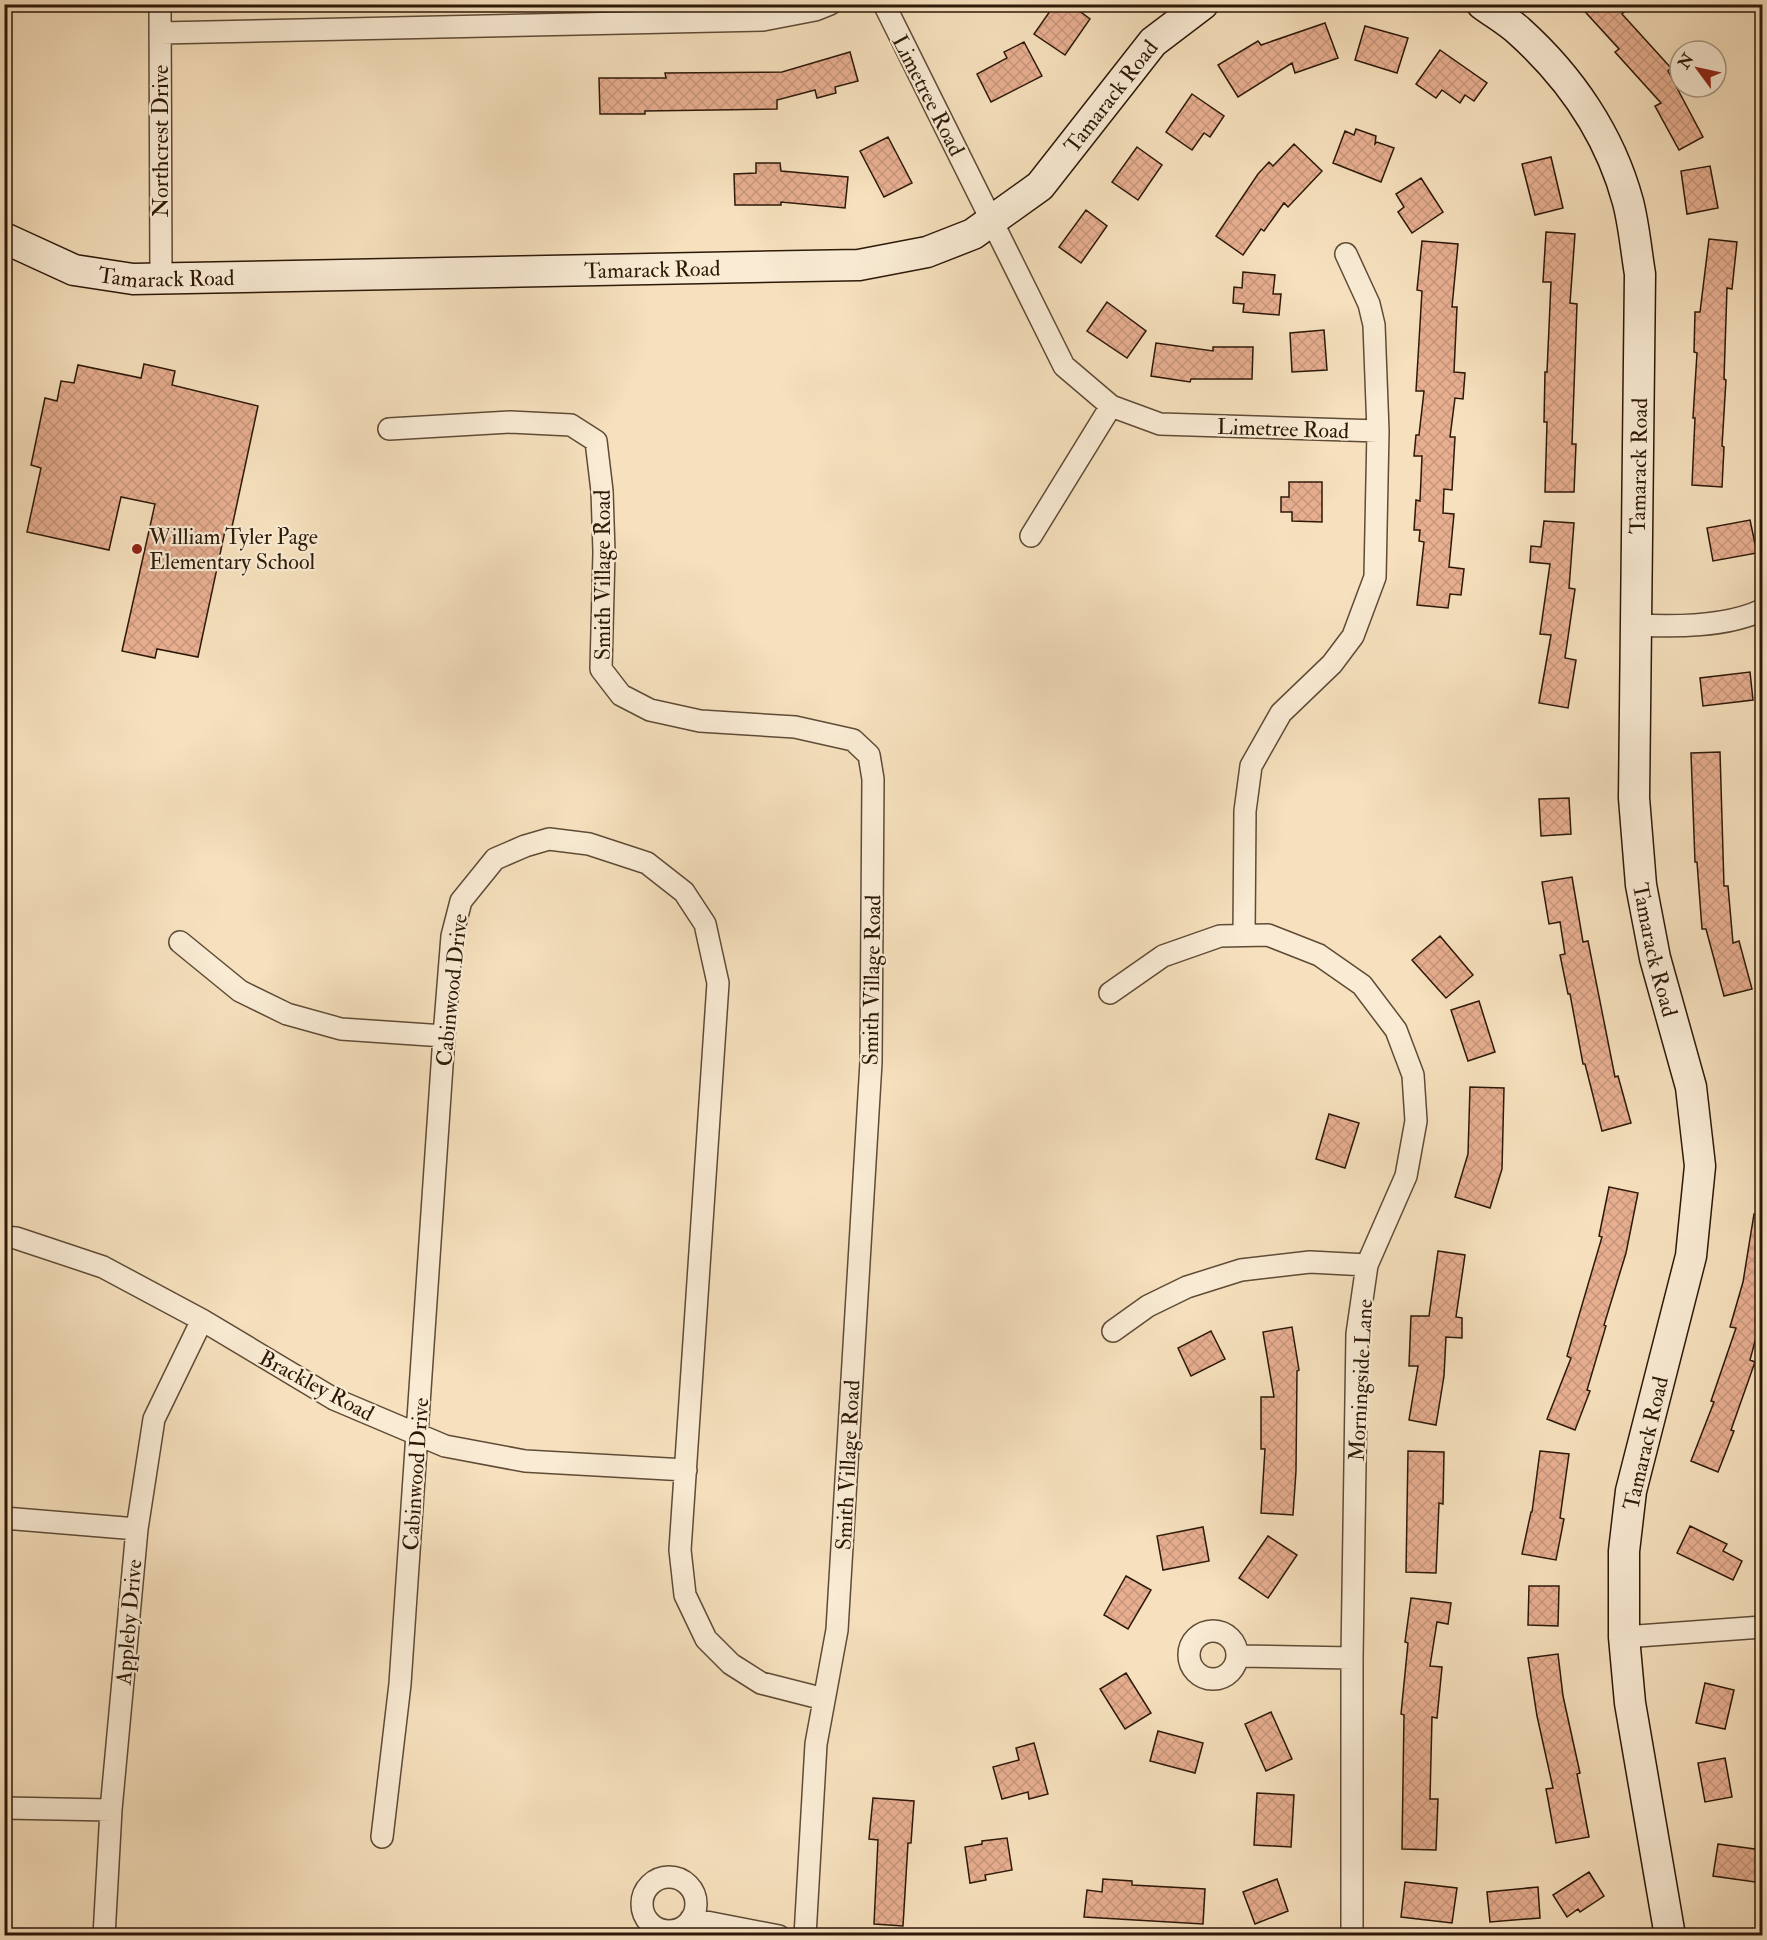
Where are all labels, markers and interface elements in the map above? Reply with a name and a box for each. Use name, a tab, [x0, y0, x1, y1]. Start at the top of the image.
street label: Limetree Road	[886, 30, 971, 161]
street label: Tamarack Road	[1058, 34, 1164, 159]
north arrow	[1668, 39, 1728, 99]
text: N	[1673, 49, 1699, 74]
street label: Northcrest Drive	[147, 65, 175, 217]
street label: Tamarack Road	[584, 255, 721, 285]
street label: Tamarack Road	[96, 261, 235, 295]
street label: Tamarack Road	[1624, 397, 1654, 534]
street label: Limetree Road	[1216, 413, 1350, 445]
street label: Smith Village Road	[589, 490, 617, 660]
place label: William Tyler Page Elementary School	[148, 523, 318, 576]
marker: William Tyler Page Elementary School	[130, 542, 144, 556]
street label: Tamarack Road	[1626, 881, 1684, 1020]
street label: Smith Village Road	[857, 894, 887, 1066]
street label: Cabinwood Drive	[430, 912, 474, 1068]
street label: Morningside Lane	[1343, 1298, 1379, 1462]
street label: Brackley Road	[254, 1344, 379, 1428]
street label: Tamarack Road	[1617, 1374, 1675, 1513]
street label: Smith Village Road	[830, 1379, 866, 1551]
street label: Cabinwood Drive	[397, 1397, 435, 1551]
street label: Appleby Drive	[109, 1558, 149, 1687]

